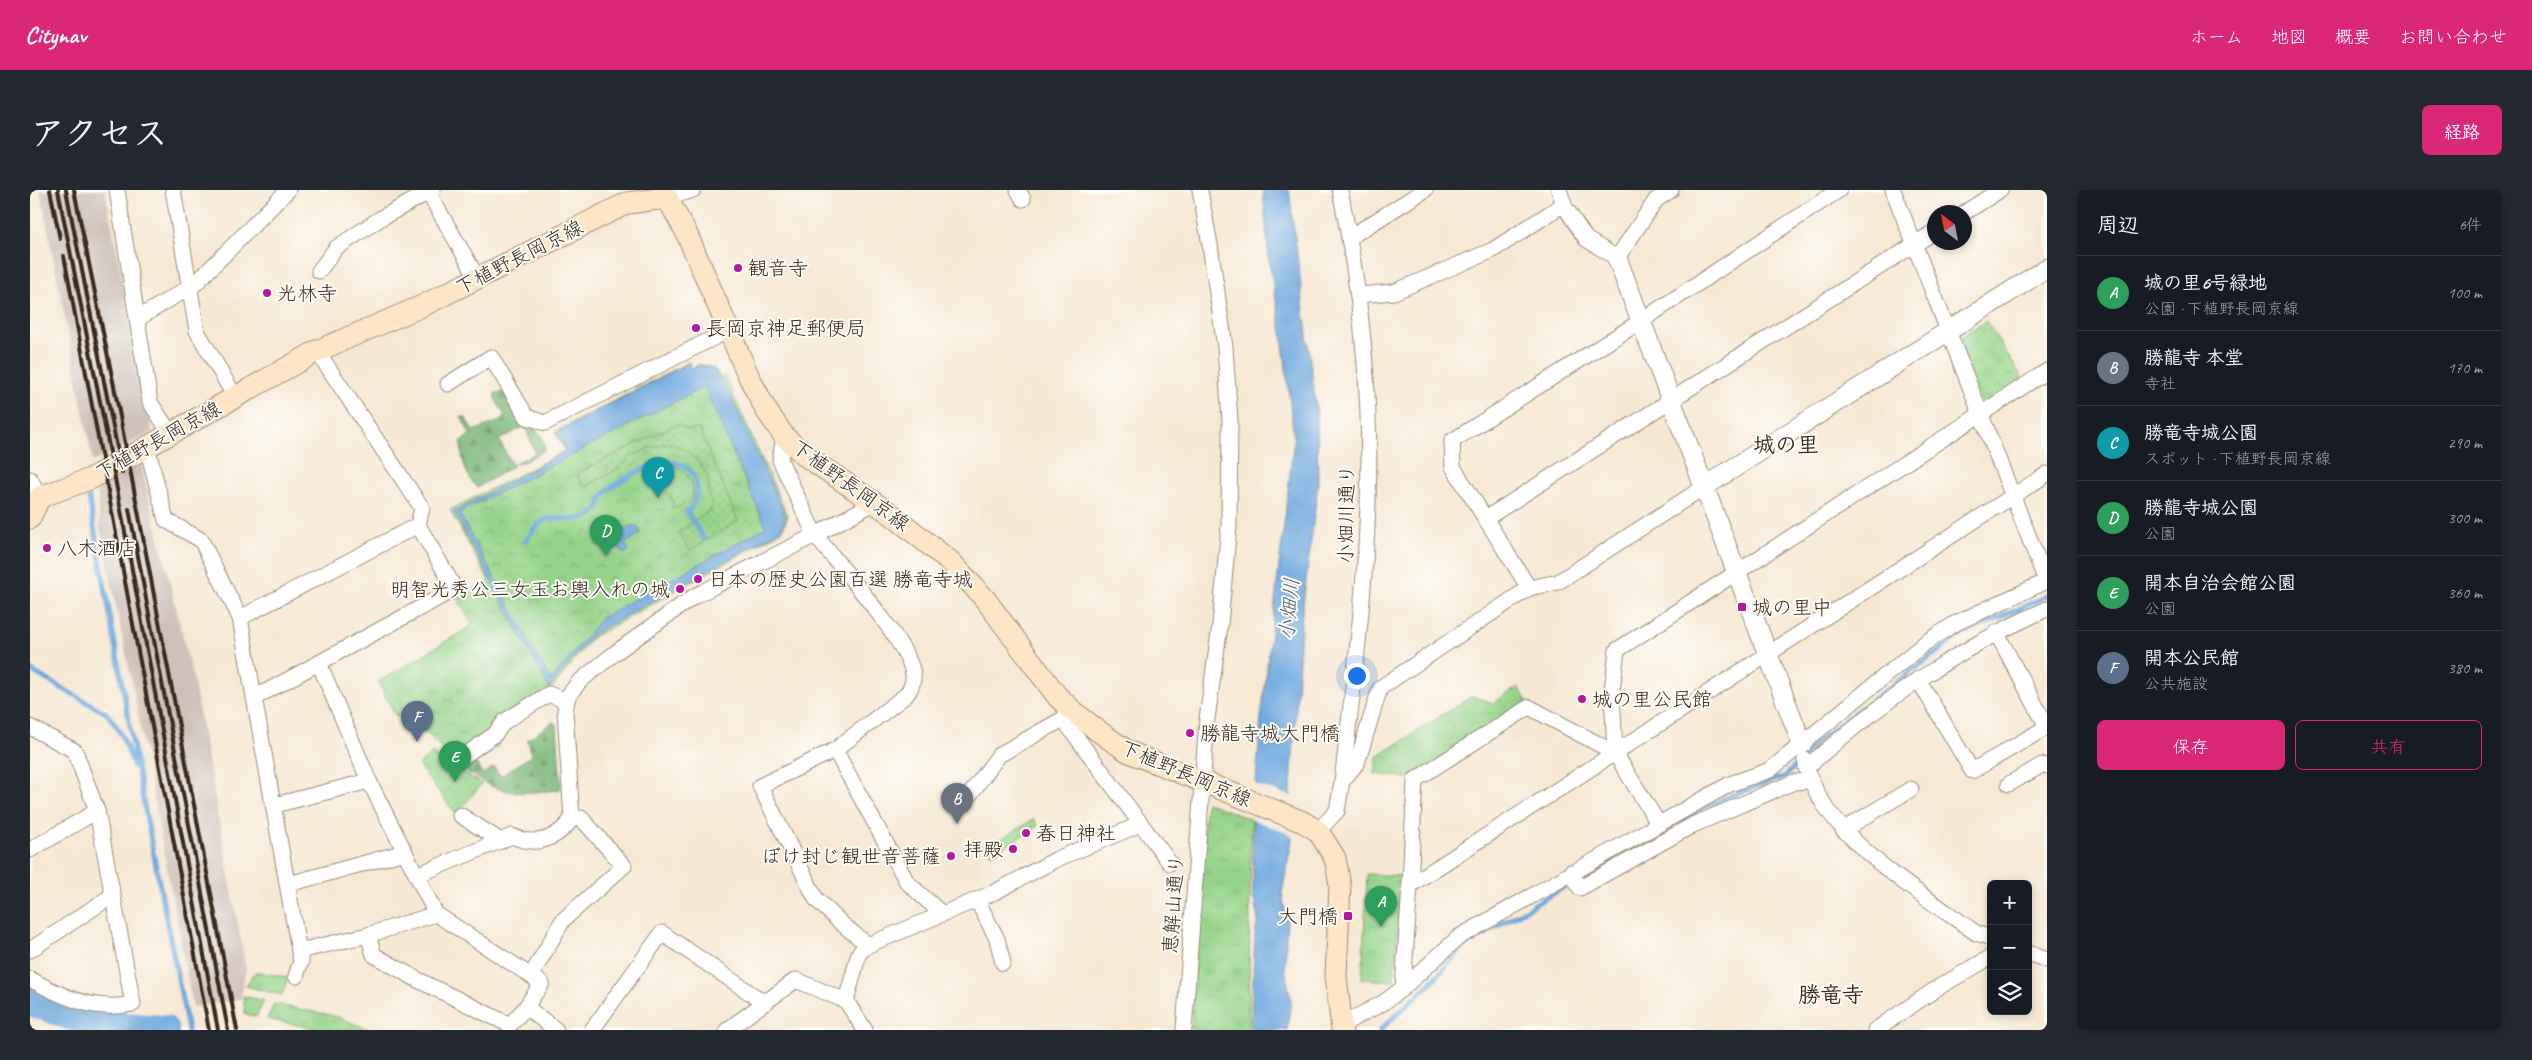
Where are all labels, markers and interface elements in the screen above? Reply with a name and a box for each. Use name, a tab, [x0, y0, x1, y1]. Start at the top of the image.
text: Citynav	[25, 20, 86, 50]
text: ホーム	[2190, 26, 2243, 48]
text: 地図	[2271, 26, 2307, 48]
text: 概要	[2335, 26, 2371, 48]
text: お問い合わせ	[2399, 26, 2507, 48]
button: 経路	[2422, 105, 2502, 155]
text: アクセス	[30, 111, 168, 156]
north arrow	[1927, 205, 1972, 250]
text: 周辺	[2097, 212, 2139, 238]
street label: 下植野長岡京線	[451, 215, 587, 300]
text: 6件	[2459, 215, 2482, 235]
place label: 観音寺	[748, 256, 808, 281]
marker: 観音寺	[732, 262, 744, 274]
text: 城の里6号緑地	[2144, 271, 2267, 295]
place label: 光林寺	[277, 281, 337, 306]
text: A	[2109, 283, 2117, 303]
text: 100 m	[2448, 283, 2482, 303]
marker: 光林寺	[261, 287, 273, 299]
text: 公園 · 下植野長岡京線	[2144, 299, 2299, 319]
place label: 長岡京神足郵便局	[706, 316, 866, 341]
marker: 長岡京神足郵便局	[690, 322, 702, 334]
text: 勝龍寺 本堂	[2144, 346, 2244, 370]
text: B	[2109, 358, 2117, 378]
text: 170 m	[2448, 358, 2482, 378]
text: 寺社	[2144, 374, 2176, 394]
street label: 下植野長岡京線	[91, 396, 226, 485]
text: 勝竜寺城公園	[2144, 421, 2258, 445]
district label: 城の里	[1753, 431, 1819, 459]
text: C	[2109, 433, 2117, 453]
text: 290 m	[2448, 433, 2482, 453]
street label: 下植野長岡京線	[787, 434, 915, 537]
text: スポット · 下植野長岡京線	[2144, 449, 2331, 469]
pin: C	[642, 457, 674, 498]
street label: 小畑川通り	[1333, 464, 1360, 564]
text: 勝龍寺城公園	[2144, 496, 2258, 520]
text: D	[2108, 508, 2118, 528]
text: 300 m	[2448, 508, 2482, 528]
pin: D	[590, 515, 622, 556]
text: 公園	[2144, 524, 2176, 544]
place label: 八木酒店	[57, 536, 137, 561]
marker: 八木酒店	[41, 542, 53, 554]
place label: 日本の歴史公園百選 勝竜寺城	[708, 567, 973, 592]
text: 開本自治会館公園	[2144, 571, 2296, 595]
marker: 日本の歴史公園百選 勝竜寺城	[692, 573, 704, 585]
water label: 小畑川	[1273, 576, 1305, 642]
place label: 明智光秀公三女玉お輿入れの城	[390, 577, 670, 602]
marker: 明智光秀公三女玉お輿入れの城	[674, 583, 686, 595]
text: E	[2109, 583, 2117, 603]
text: 360 m	[2448, 583, 2482, 603]
place label: 城の里中	[1752, 595, 1832, 620]
text: 公園	[2144, 599, 2176, 619]
marker: 城の里中	[1736, 601, 1748, 613]
text: 開本公民館	[2144, 646, 2239, 670]
text: F	[2109, 658, 2117, 678]
text: 380 m	[2448, 658, 2482, 678]
your location	[1344, 663, 1370, 689]
text: 公共施設	[2144, 674, 2208, 694]
place label: 城の里公民館	[1592, 687, 1712, 712]
marker: 城の里公民館	[1576, 693, 1588, 705]
pin: F	[401, 701, 433, 742]
button: 保存	[2097, 720, 2285, 770]
button: 共有	[2295, 720, 2482, 770]
place label: 勝龍寺城大門橋	[1200, 721, 1340, 746]
marker: 勝龍寺城大門橋	[1184, 727, 1196, 739]
street label: 下植野長岡京線	[1116, 735, 1255, 812]
pin: E	[439, 741, 471, 782]
pin: B	[941, 783, 973, 824]
place label: 春日神社	[1036, 821, 1116, 846]
marker: 春日神社	[1020, 827, 1032, 839]
place label: 拝殿	[963, 837, 1003, 862]
marker: 拝殿	[1007, 843, 1019, 855]
place label: ぼけ封じ観世音菩薩	[761, 844, 941, 869]
marker: ぼけ封じ観世音菩薩	[945, 850, 957, 862]
street label: 恵解山通り	[1158, 853, 1189, 955]
map controls	[1987, 880, 2032, 1015]
button: +	[1987, 880, 2032, 925]
pin: A	[1365, 886, 1397, 927]
place label: 大門橋	[1278, 904, 1338, 929]
marker: 大門橋	[1342, 910, 1354, 922]
button: −	[1987, 925, 2032, 970]
button: layers	[1987, 970, 2032, 1015]
district label: 勝竜寺	[1798, 981, 1864, 1009]

